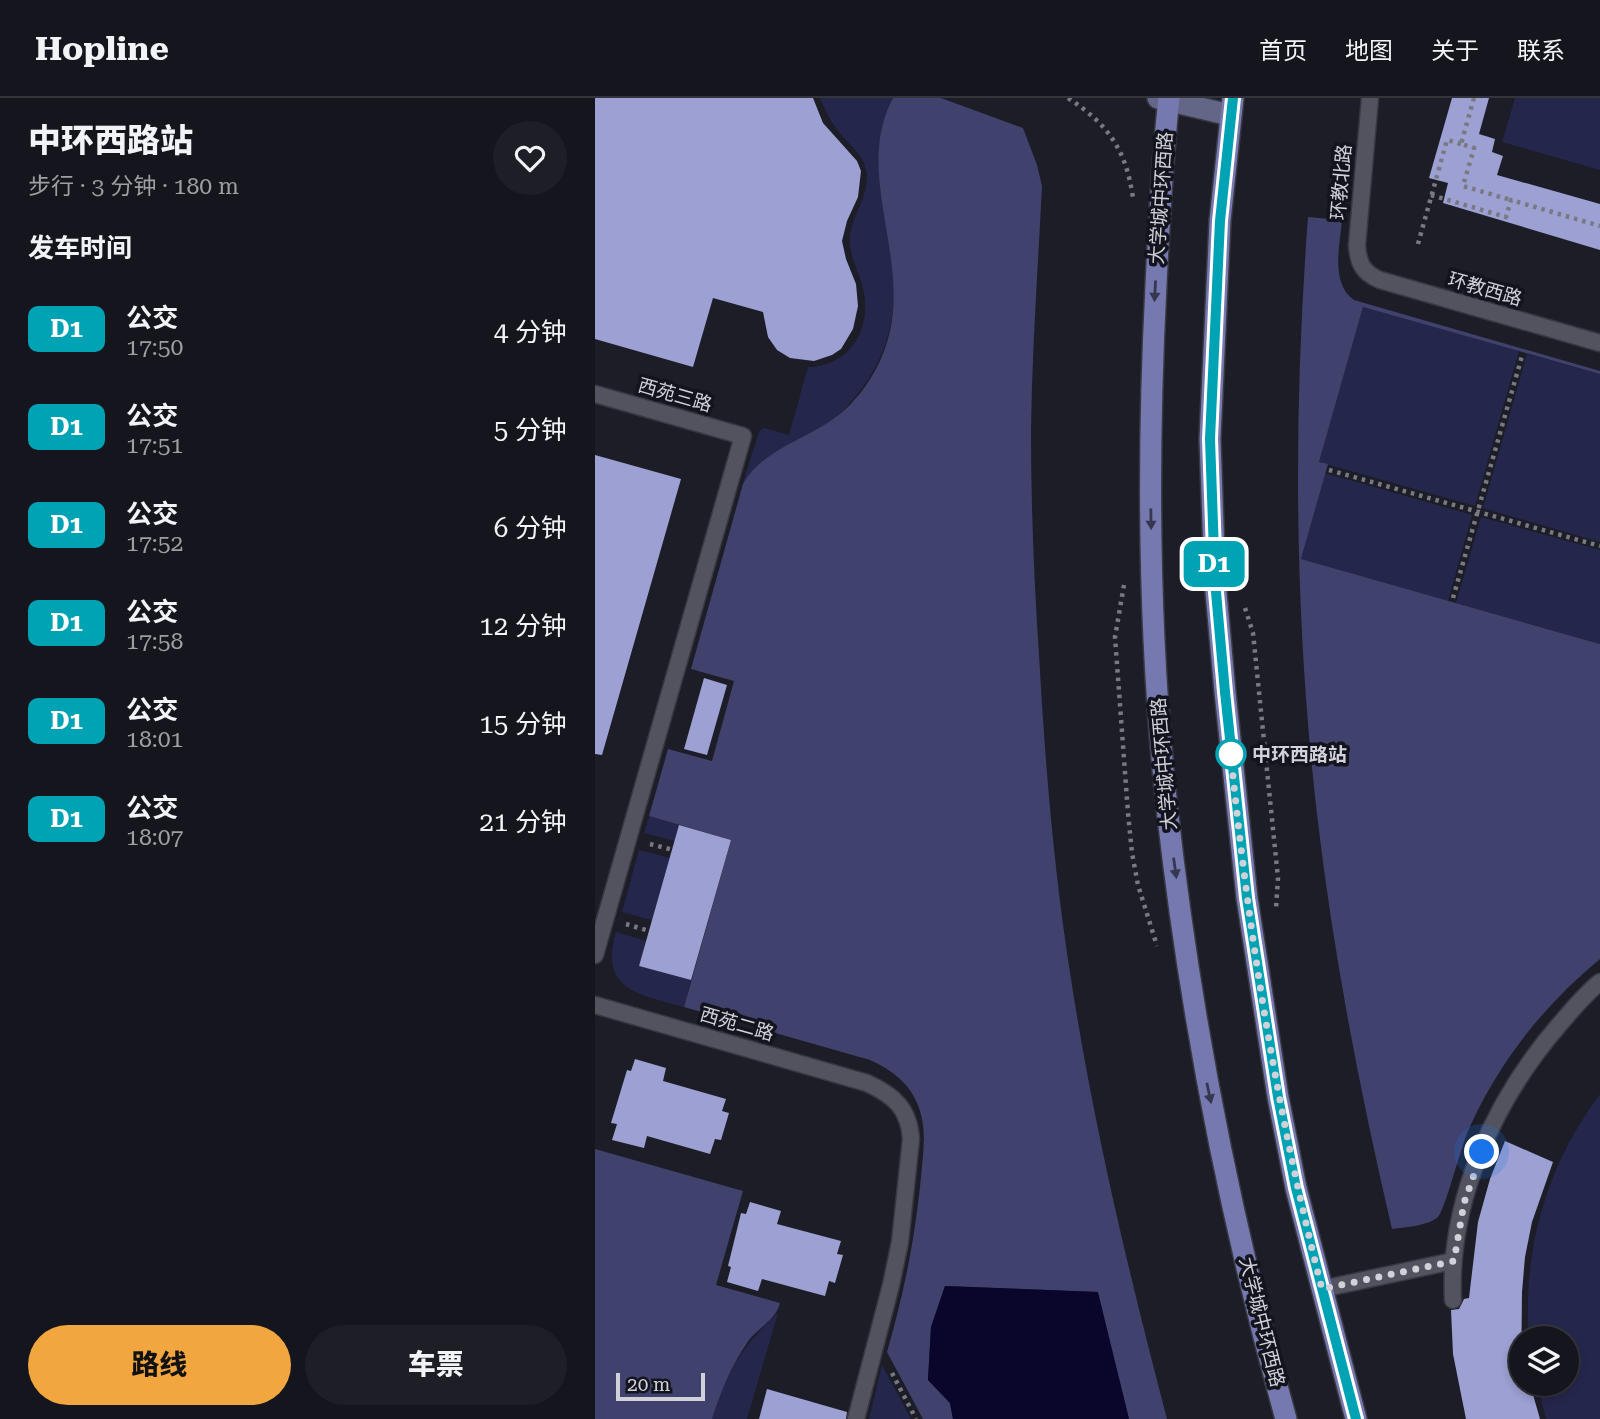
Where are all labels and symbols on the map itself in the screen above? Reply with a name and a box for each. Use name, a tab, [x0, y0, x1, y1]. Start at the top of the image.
street label: 大学城中环西路	[1145, 131, 1177, 265]
street label: 环教北路	[1326, 143, 1356, 221]
street label: 环教西路	[1445, 267, 1525, 311]
one-way arrow	[1150, 281, 1161, 303]
street label: 西苑三路	[635, 373, 715, 417]
one-way arrow	[1146, 508, 1157, 530]
line badge: D1	[1183, 541, 1245, 587]
street label: 大学城中环西路	[1147, 697, 1181, 831]
marker: 中环西路站	[1216, 739, 1246, 769]
place label: 中环西路站	[1252, 743, 1347, 766]
one-way arrow	[1170, 857, 1181, 879]
street label: 西苑二路	[697, 1002, 777, 1046]
one-way arrow	[1204, 1082, 1215, 1104]
your location	[1464, 1134, 1499, 1169]
street label: 大学城中环西路	[1235, 1255, 1289, 1389]
scale bar	[616, 1370, 705, 1402]

